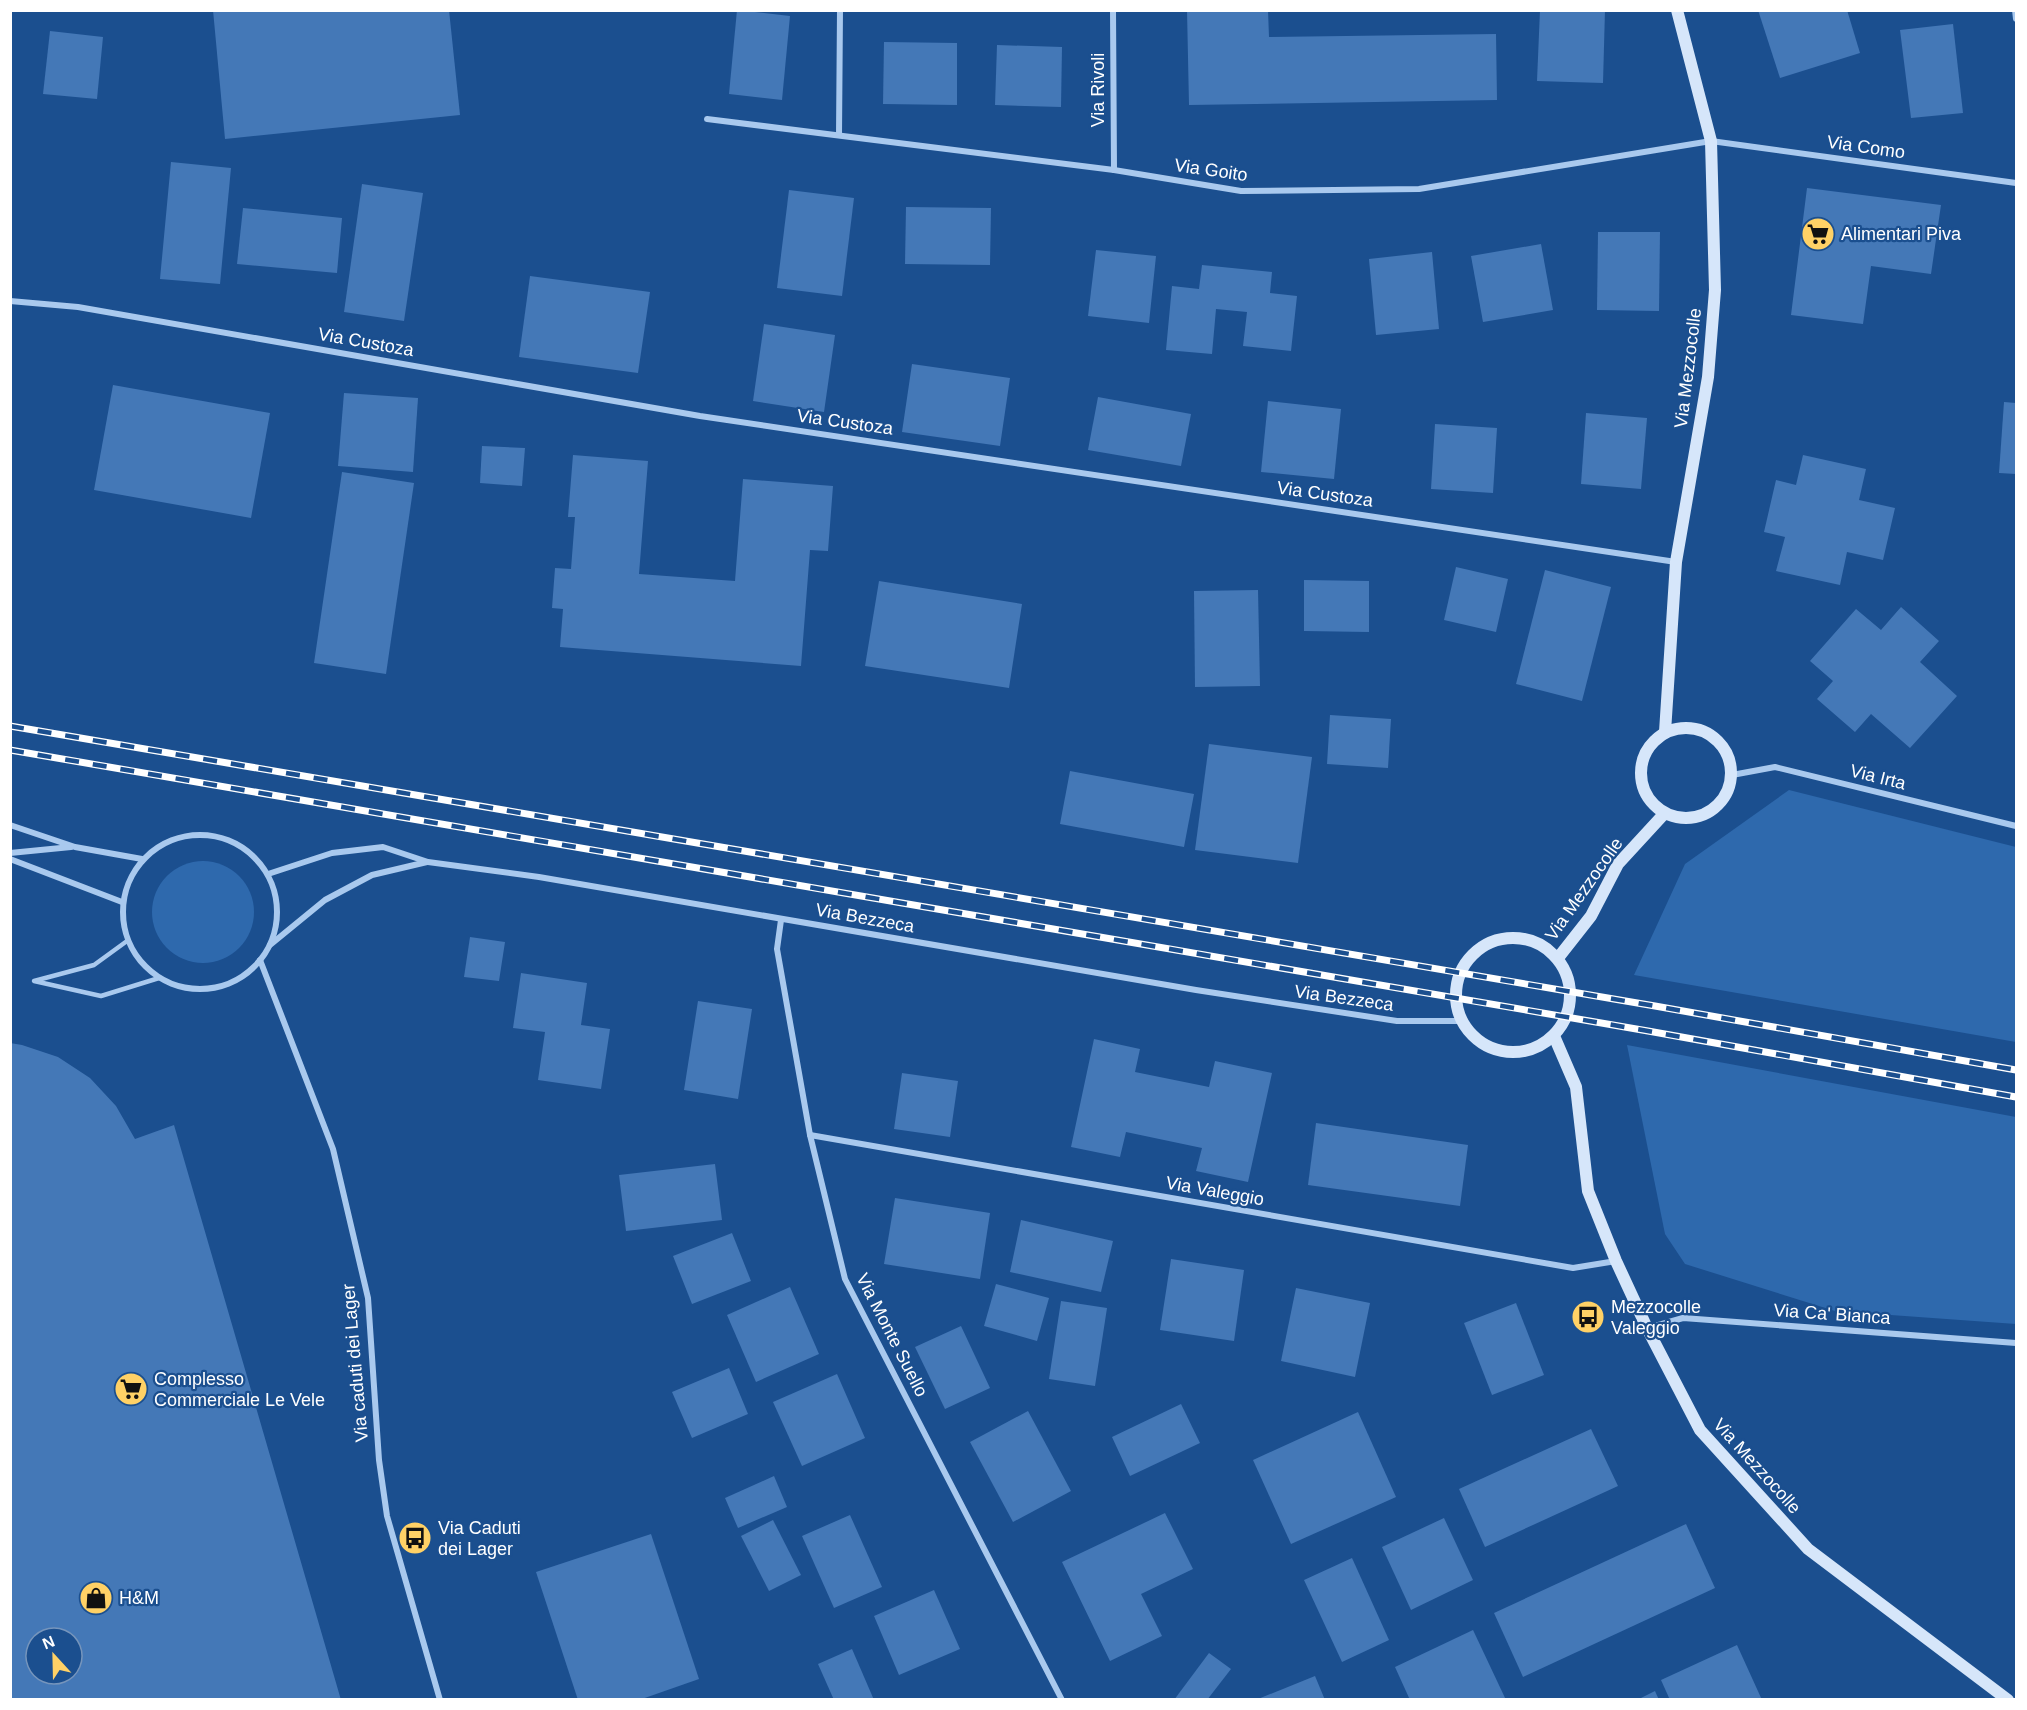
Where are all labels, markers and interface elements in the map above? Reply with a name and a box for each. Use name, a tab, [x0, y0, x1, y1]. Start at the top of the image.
street label: Via Rivoli	[1088, 53, 1108, 127]
street label: Via Como	[1826, 132, 1906, 162]
street label: Via Goito	[1173, 155, 1249, 185]
supermarket icon: Alimentari Piva	[1800, 216, 1836, 252]
place label: Alimentari Piva	[1841, 224, 1962, 244]
street label: Via Mezzocolle	[1671, 307, 1705, 429]
street label: Via Custoza	[317, 324, 416, 360]
street label: Via Custoza	[796, 405, 895, 439]
street label: Via Custoza	[1276, 477, 1375, 511]
street label: Via Irta	[1848, 760, 1909, 794]
street label: Via Mezzocolle	[1541, 834, 1627, 944]
street label: Via Bezzeca	[814, 899, 917, 937]
street label: Via Bezzeca	[1293, 981, 1396, 1015]
street label: Via Valeggio	[1164, 1173, 1266, 1209]
street label: Via Monte Suello	[852, 1270, 932, 1400]
street label: Via caduti dei Lager	[338, 1283, 372, 1443]
place label: Mezzocolle Valeggio	[1611, 1297, 1701, 1338]
bus stop icon: Mezzocolle Valeggio	[1570, 1299, 1606, 1335]
street label: Via Ca' Bianca	[1773, 1300, 1892, 1328]
place label: Complesso Commerciale Le Vele	[154, 1369, 325, 1410]
supermarket icon: Complesso Commerciale Le Vele	[113, 1371, 149, 1407]
street label: Via Mezzocolle	[1709, 1414, 1805, 1518]
place label: Via Caduti dei Lager	[438, 1518, 521, 1559]
bus stop icon: Via Caduti dei Lager	[397, 1520, 433, 1556]
shop icon: H&M	[78, 1580, 114, 1616]
place label: H&M	[119, 1588, 159, 1608]
north arrow	[24, 1626, 84, 1686]
text: N	[40, 1633, 57, 1653]

